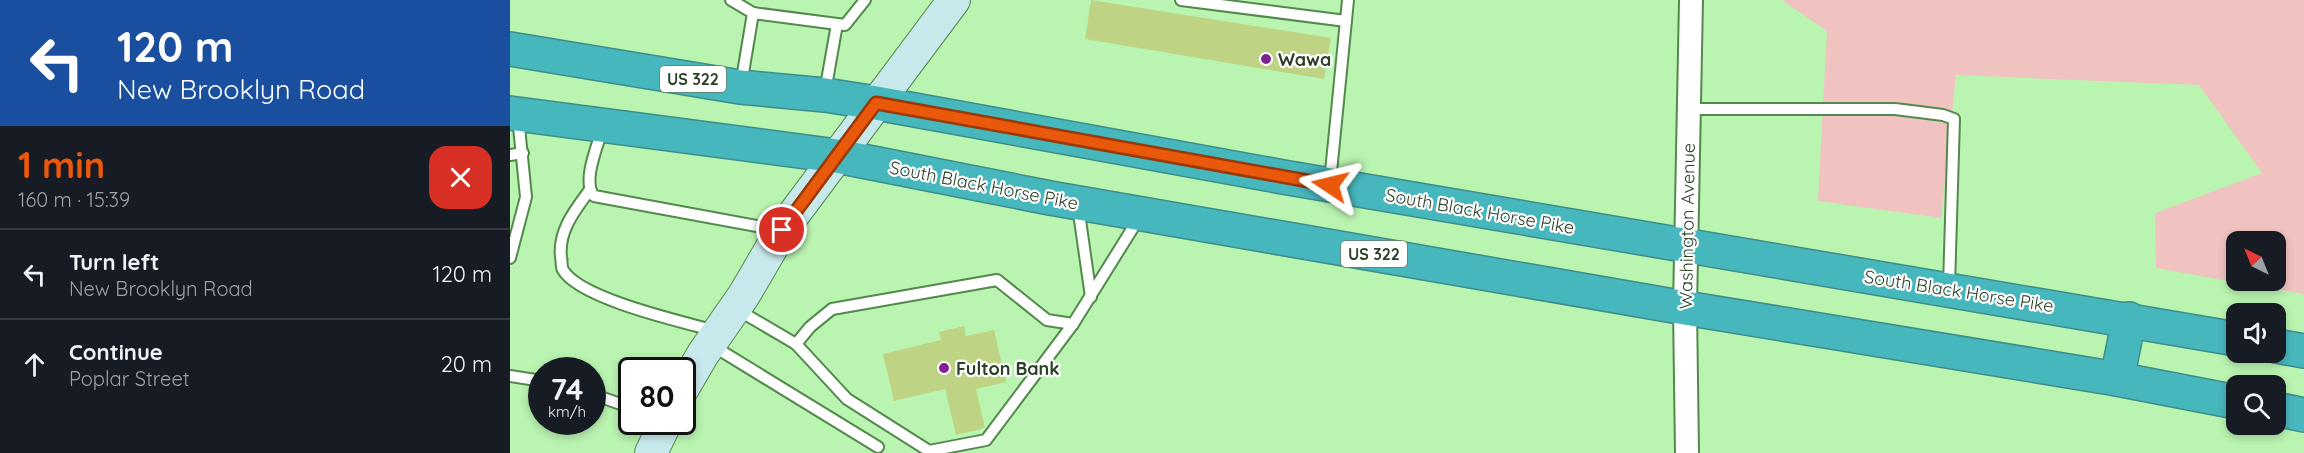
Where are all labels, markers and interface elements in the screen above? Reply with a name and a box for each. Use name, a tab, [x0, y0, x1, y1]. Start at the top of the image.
text: 120 m	[117, 20, 234, 73]
icon: left	[18, 24, 96, 102]
place label: Wawa	[1278, 48, 1331, 71]
marker: Wawa	[1259, 52, 1273, 66]
road number: US 322	[660, 66, 726, 92]
text: New Brooklyn Road	[117, 72, 365, 106]
text: 1 min	[18, 142, 105, 187]
street label: Washington Avenue	[1674, 143, 1700, 309]
button: close	[429, 146, 492, 209]
position arrow	[1298, 153, 1362, 217]
street label: South Black Horse Pike	[888, 155, 1080, 215]
street label: South Black Horse Pike	[1384, 183, 1576, 239]
text: 160 m · 15:39	[18, 187, 130, 212]
pin	[756, 204, 807, 255]
icon: arrive	[765, 213, 798, 246]
north arrow	[2226, 231, 2286, 291]
map controls	[2226, 231, 2286, 435]
road number: US 322	[1341, 241, 1407, 267]
text: Turn left	[69, 248, 159, 276]
icon: left	[18, 258, 51, 291]
text: 120 m	[433, 260, 492, 288]
street label: South Black Horse Pike	[1863, 265, 2055, 317]
text: New Brooklyn Road	[69, 276, 253, 301]
button: sound	[2226, 303, 2286, 363]
text: Continue	[69, 338, 163, 366]
icon: ahead	[18, 348, 51, 381]
text: 20 m	[441, 350, 492, 378]
speed limit sign: 80	[618, 357, 696, 435]
place label: Fulton Bank	[956, 357, 1060, 380]
marker: Fulton Bank	[937, 361, 951, 375]
text: Poplar Street	[69, 366, 189, 391]
text: 74	[551, 370, 583, 408]
button: search	[2226, 375, 2286, 435]
text: km/h	[548, 402, 586, 421]

